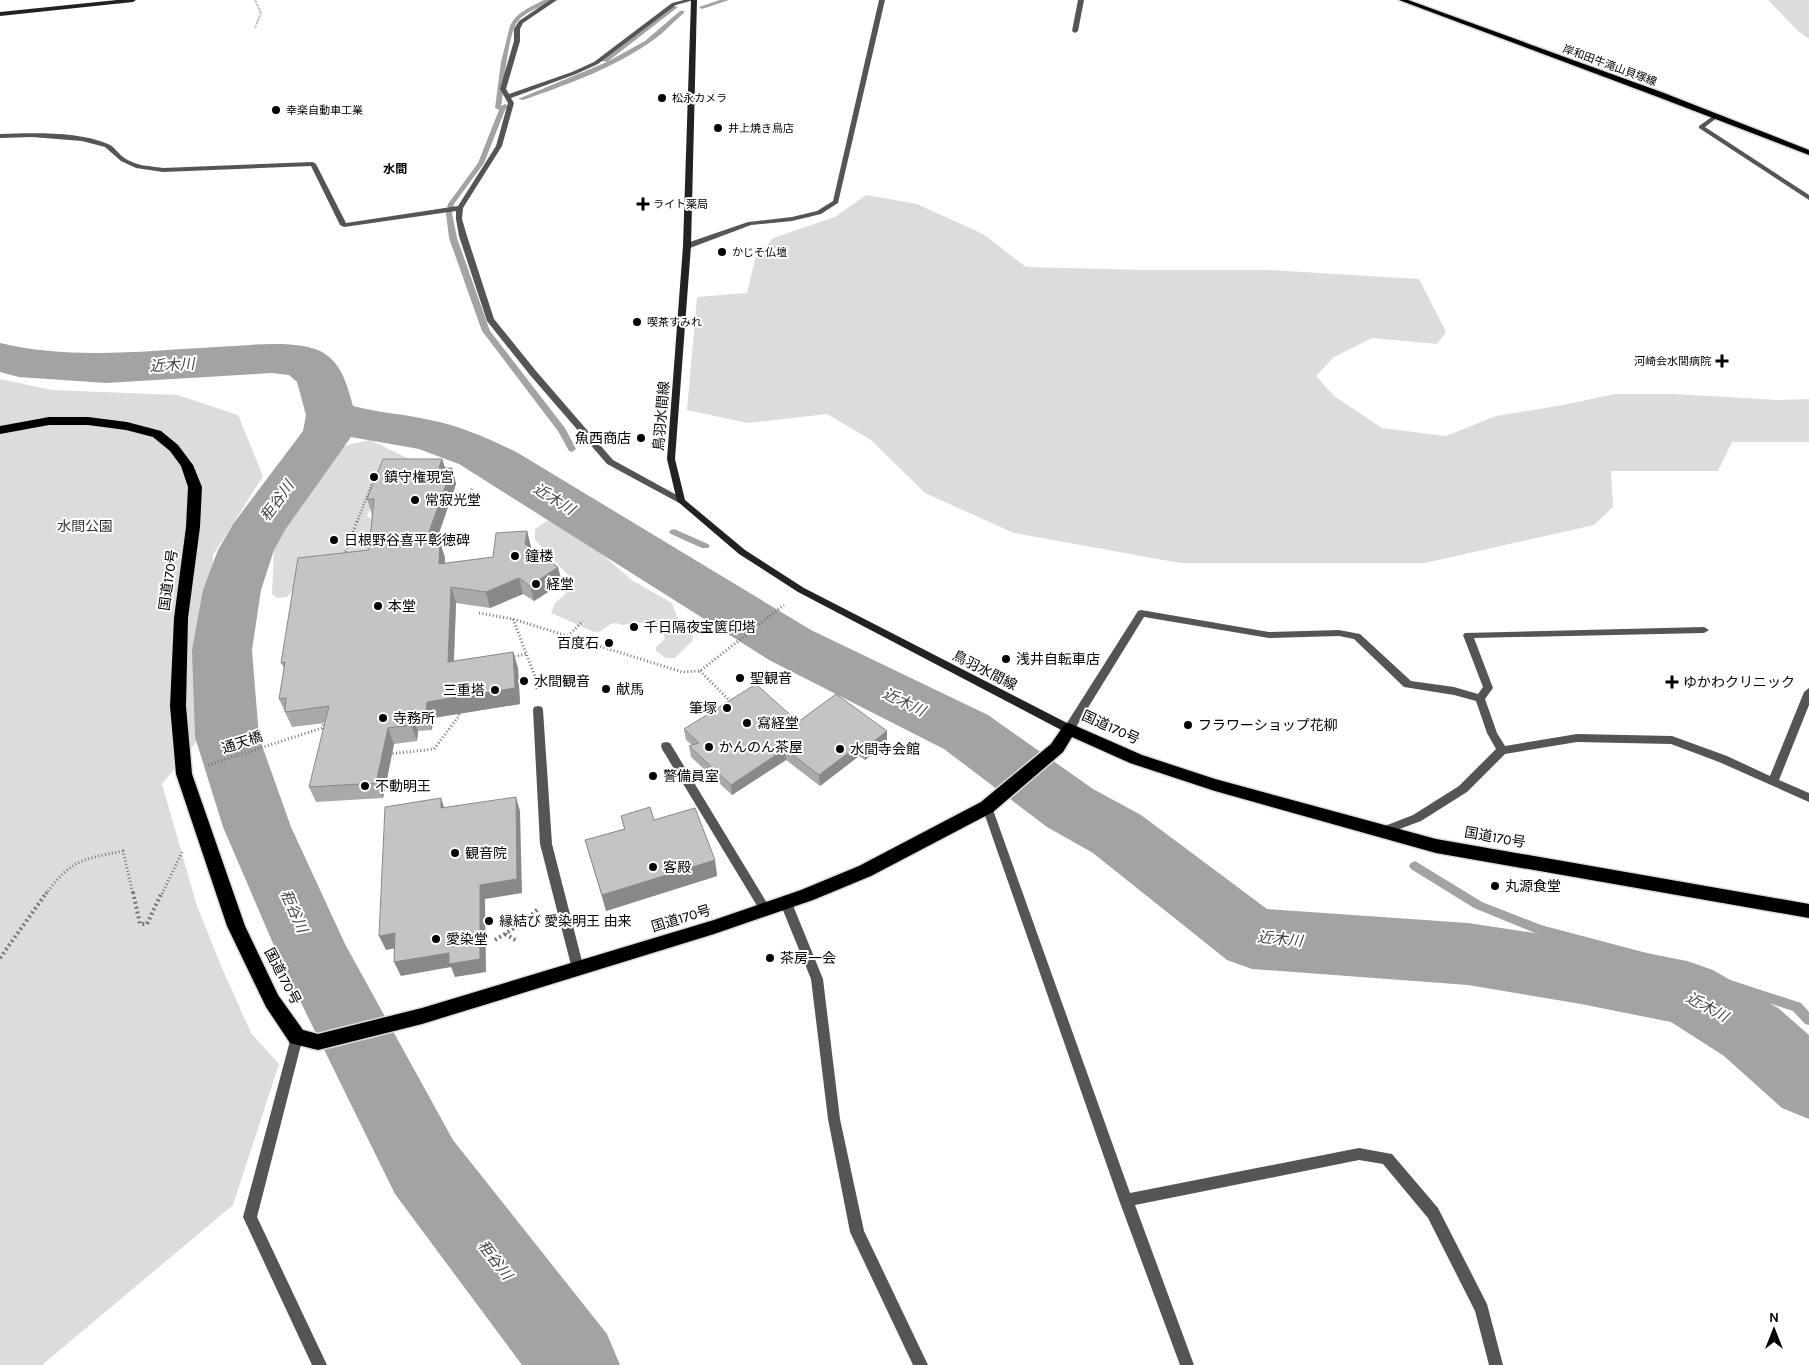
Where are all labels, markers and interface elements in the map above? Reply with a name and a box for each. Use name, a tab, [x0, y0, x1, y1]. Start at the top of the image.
street label: 岸和田牛滝山貝塚線	[1561, 42, 1659, 89]
marker: 松永カメラ	[656, 92, 668, 104]
place label: 松永カメラ	[672, 92, 727, 105]
marker: 幸楽自動車工業	[270, 104, 282, 116]
place label: 幸楽自動車工業	[286, 104, 363, 117]
marker: 井上焼き鳥店	[712, 122, 724, 134]
place label: 井上焼き鳥店	[728, 122, 794, 135]
district label: 水間	[383, 162, 407, 176]
marker: ライト薬局	[637, 198, 649, 210]
place label: ライト薬局	[653, 198, 708, 211]
marker: かじそ仏壇	[716, 246, 728, 258]
place label: かじそ仏壇	[732, 246, 787, 259]
marker: 喫茶すみれ	[631, 316, 643, 328]
place label: 喫茶すみれ	[647, 316, 702, 329]
marker: 河崎会水間病院	[1715, 354, 1729, 368]
water label: 近木川	[149, 355, 197, 375]
place label: 河崎会水間病院	[1634, 355, 1711, 368]
street label: 鳥羽水間線	[650, 380, 673, 452]
place label: 魚西商店	[575, 430, 631, 447]
marker: 魚西商店	[635, 432, 647, 444]
place label: 鎮守権現宮	[384, 469, 454, 486]
marker: 鎮守権現宮	[368, 471, 380, 483]
water label: 秬谷川	[256, 476, 299, 524]
water label: 近木川	[530, 479, 580, 520]
place label: 常寂光堂	[425, 492, 481, 509]
marker: 常寂光堂	[409, 494, 421, 506]
park label: 水間公園	[57, 518, 113, 535]
place label: 日根野谷喜平彰徳碑	[344, 532, 470, 549]
marker: 日根野谷喜平彰徳碑	[328, 534, 340, 546]
street label: 国道170号	[156, 548, 181, 612]
place label: 鐘楼	[525, 548, 554, 565]
marker: 鐘楼	[509, 550, 521, 562]
place label: 経堂	[546, 576, 574, 593]
marker: 経堂	[530, 578, 542, 590]
place label: 本堂	[388, 598, 416, 615]
marker: 本堂	[372, 600, 384, 612]
place label: 千日隔夜宝篋印塔	[644, 619, 756, 636]
marker: 千日隔夜宝篋印塔	[628, 621, 640, 633]
place label: 百度石	[557, 635, 599, 652]
marker: 百度石	[603, 637, 615, 649]
street label: 鳥羽水間線	[950, 647, 1020, 694]
place label: 浅井自転車店	[1016, 651, 1100, 668]
marker: 浅井自転車店	[1000, 653, 1012, 665]
place label: 聖観音	[750, 670, 792, 687]
marker: 聖観音	[734, 672, 746, 684]
place label: 水間観音	[534, 673, 590, 690]
place label: ゆかわクリニック	[1683, 674, 1795, 691]
marker: 水間観音	[518, 675, 530, 687]
marker: ゆかわクリニック	[1665, 675, 1679, 689]
place label: 献馬	[616, 681, 644, 698]
place label: 三重塔	[443, 682, 485, 699]
marker: 献馬	[600, 683, 612, 695]
marker: 三重塔	[489, 684, 501, 696]
water label: 近木川	[880, 684, 930, 721]
place label: 筆塚	[689, 700, 717, 717]
marker: 筆塚	[721, 702, 733, 714]
street label: 国道170号	[1079, 707, 1142, 748]
place label: 寺務所	[393, 710, 435, 727]
marker: 寺務所	[377, 712, 389, 724]
place label: 寫経堂	[757, 715, 799, 732]
marker: 寫経堂	[741, 717, 753, 729]
place label: フラワーショップ花柳	[1198, 717, 1338, 734]
marker: フラワーショップ花柳	[1182, 719, 1194, 731]
street label: 通天橋	[220, 728, 265, 757]
place label: かんのん茶屋	[719, 739, 803, 756]
marker: かんのん茶屋	[703, 741, 715, 753]
place label: 水間寺会館	[850, 741, 920, 758]
marker: 水間寺会館	[834, 743, 846, 755]
place label: 警備員室	[663, 768, 719, 785]
marker: 警備員室	[647, 770, 659, 782]
place label: 不動明王	[375, 778, 431, 795]
marker: 不動明王	[359, 780, 371, 792]
street label: 国道170号	[1463, 824, 1527, 851]
place label: 観音院	[465, 845, 507, 862]
marker: 観音院	[449, 847, 461, 859]
place label: 客殿	[663, 859, 691, 876]
marker: 客殿	[647, 861, 659, 873]
place label: 丸源食堂	[1505, 878, 1561, 895]
marker: 丸源食堂	[1489, 880, 1501, 892]
water label: 秬谷川	[277, 887, 312, 937]
street label: 国道170号	[649, 901, 713, 936]
place label: 縁結び 愛染明王 由来	[499, 913, 632, 930]
marker: 縁結び 愛染明王 由来	[483, 915, 495, 927]
water label: 近木川	[1257, 928, 1305, 951]
place label: 愛染堂	[446, 931, 488, 948]
marker: 愛染堂	[430, 933, 442, 945]
street label: 国道170号	[261, 945, 305, 1007]
place label: 茶房一会	[780, 950, 836, 967]
marker: 茶房一会	[764, 952, 776, 964]
water label: 近木川	[1683, 988, 1733, 1027]
water label: 秬谷川	[474, 1237, 517, 1285]
north arrow	[1749, 1305, 1799, 1355]
text: N	[1769, 1309, 1779, 1326]

